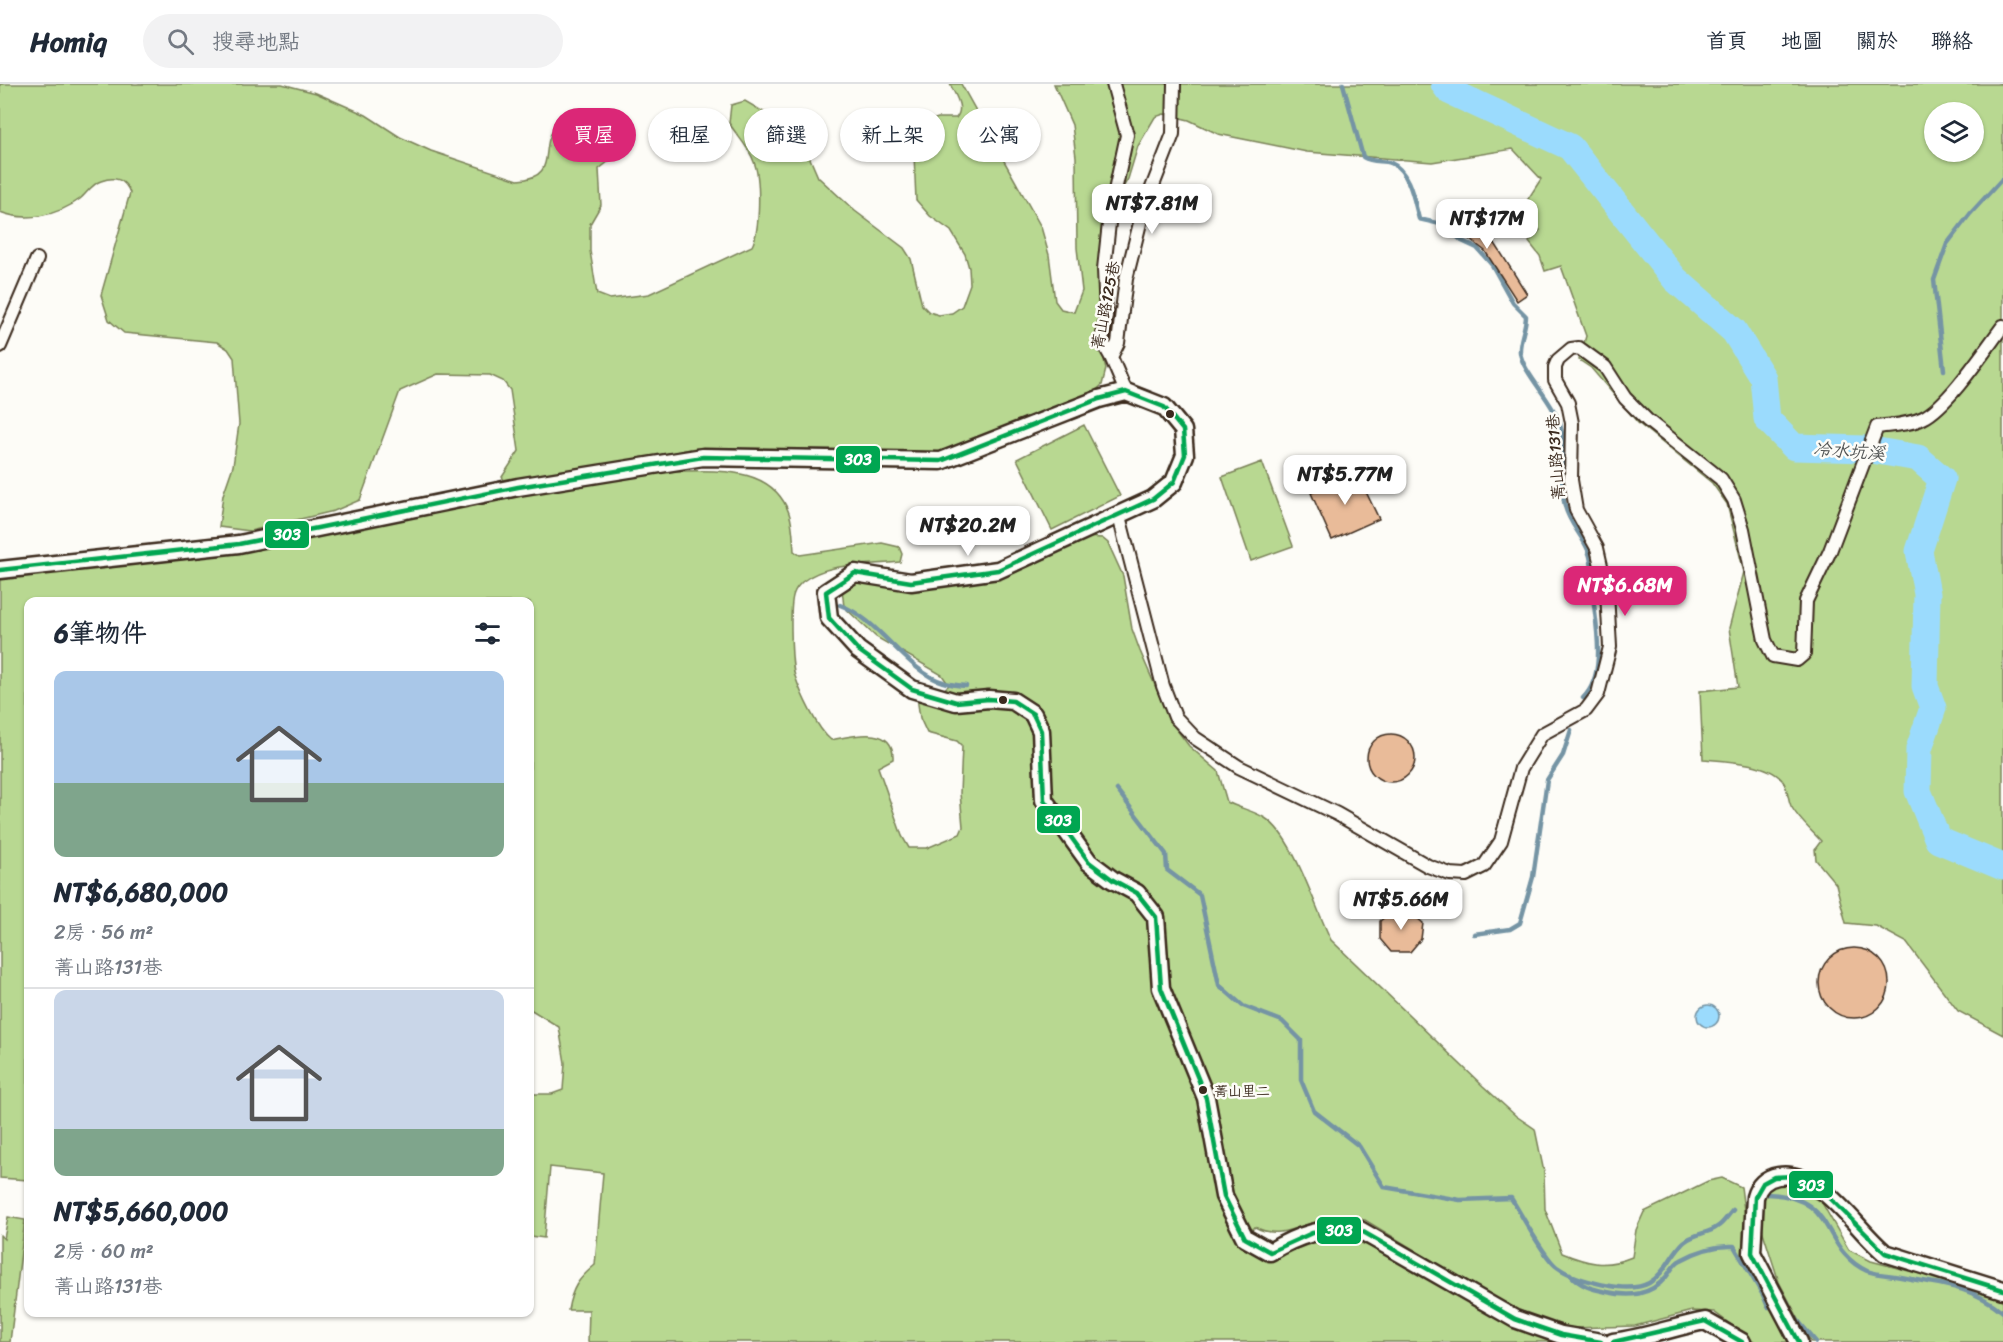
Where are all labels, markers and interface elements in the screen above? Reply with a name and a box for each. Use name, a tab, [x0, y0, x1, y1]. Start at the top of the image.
search box	[143, 14, 563, 68]
text: Homiq	[30, 17, 107, 66]
text: 搜尋地點	[212, 22, 300, 61]
text: 首頁	[1706, 22, 1748, 60]
text: 地圖	[1781, 22, 1823, 60]
text: 關於	[1856, 22, 1898, 60]
text: 聯絡	[1931, 22, 1973, 60]
icon: search	[164, 25, 197, 58]
map controls	[1924, 102, 1984, 162]
button: layers	[1924, 102, 1984, 162]
chip: 買屋	[552, 108, 636, 162]
chip: 租屋	[648, 108, 732, 162]
chip: 篩選	[744, 108, 828, 162]
chip: 新上架	[840, 108, 945, 162]
chip: 公寓	[957, 108, 1041, 162]
pin: NT$7.81M	[1090, 184, 1214, 235]
text: NT$7.81M	[1106, 186, 1198, 221]
pin: NT$17M	[1438, 199, 1536, 250]
text: NT$17M	[1450, 201, 1524, 236]
street label: 菁山路125巷	[1083, 258, 1128, 352]
unlabelled marker	[1164, 408, 1176, 420]
street label: 菁山路131巷	[1538, 413, 1573, 501]
water label: 冷水坑溪	[1812, 433, 1887, 470]
line badge: 303	[835, 445, 881, 474]
text: 303	[843, 445, 872, 474]
pin: NT$5.77M	[1283, 455, 1407, 506]
text: NT$5.77M	[1297, 457, 1393, 492]
pin: NT$20.2M	[906, 506, 1030, 557]
text: NT$20.2M	[920, 508, 1016, 543]
line badge: 303	[264, 520, 310, 549]
text: 303	[272, 520, 301, 549]
pin: NT$6.68M	[1563, 566, 1687, 617]
text: NT$6.68M	[1578, 568, 1672, 603]
text: 6筆物件	[54, 610, 147, 656]
icon: filters	[471, 617, 504, 650]
unlabelled marker	[997, 694, 1009, 706]
icon: home	[225, 710, 333, 818]
line badge: 303	[1036, 805, 1081, 834]
text: 303	[1043, 806, 1072, 835]
text: NT$6,680,000	[54, 869, 228, 915]
pin: NT$5.66M	[1339, 880, 1463, 931]
text: NT$5.66M	[1353, 882, 1449, 917]
text: 2房 · 56 m²	[54, 915, 153, 950]
text: 菁山路131巷	[54, 950, 162, 985]
icon: home	[225, 1029, 333, 1137]
place label: 菁山里二	[1214, 1079, 1270, 1104]
marker: 菁山里二	[1197, 1084, 1209, 1096]
line badge: 303	[1788, 1170, 1834, 1199]
text: 303	[1796, 1171, 1825, 1200]
text: NT$5,660,000	[54, 1188, 228, 1234]
line badge: 303	[1316, 1216, 1362, 1245]
text: 303	[1324, 1216, 1353, 1245]
text: 2房 · 60 m²	[54, 1234, 154, 1269]
text: 菁山路131巷	[54, 1269, 162, 1304]

